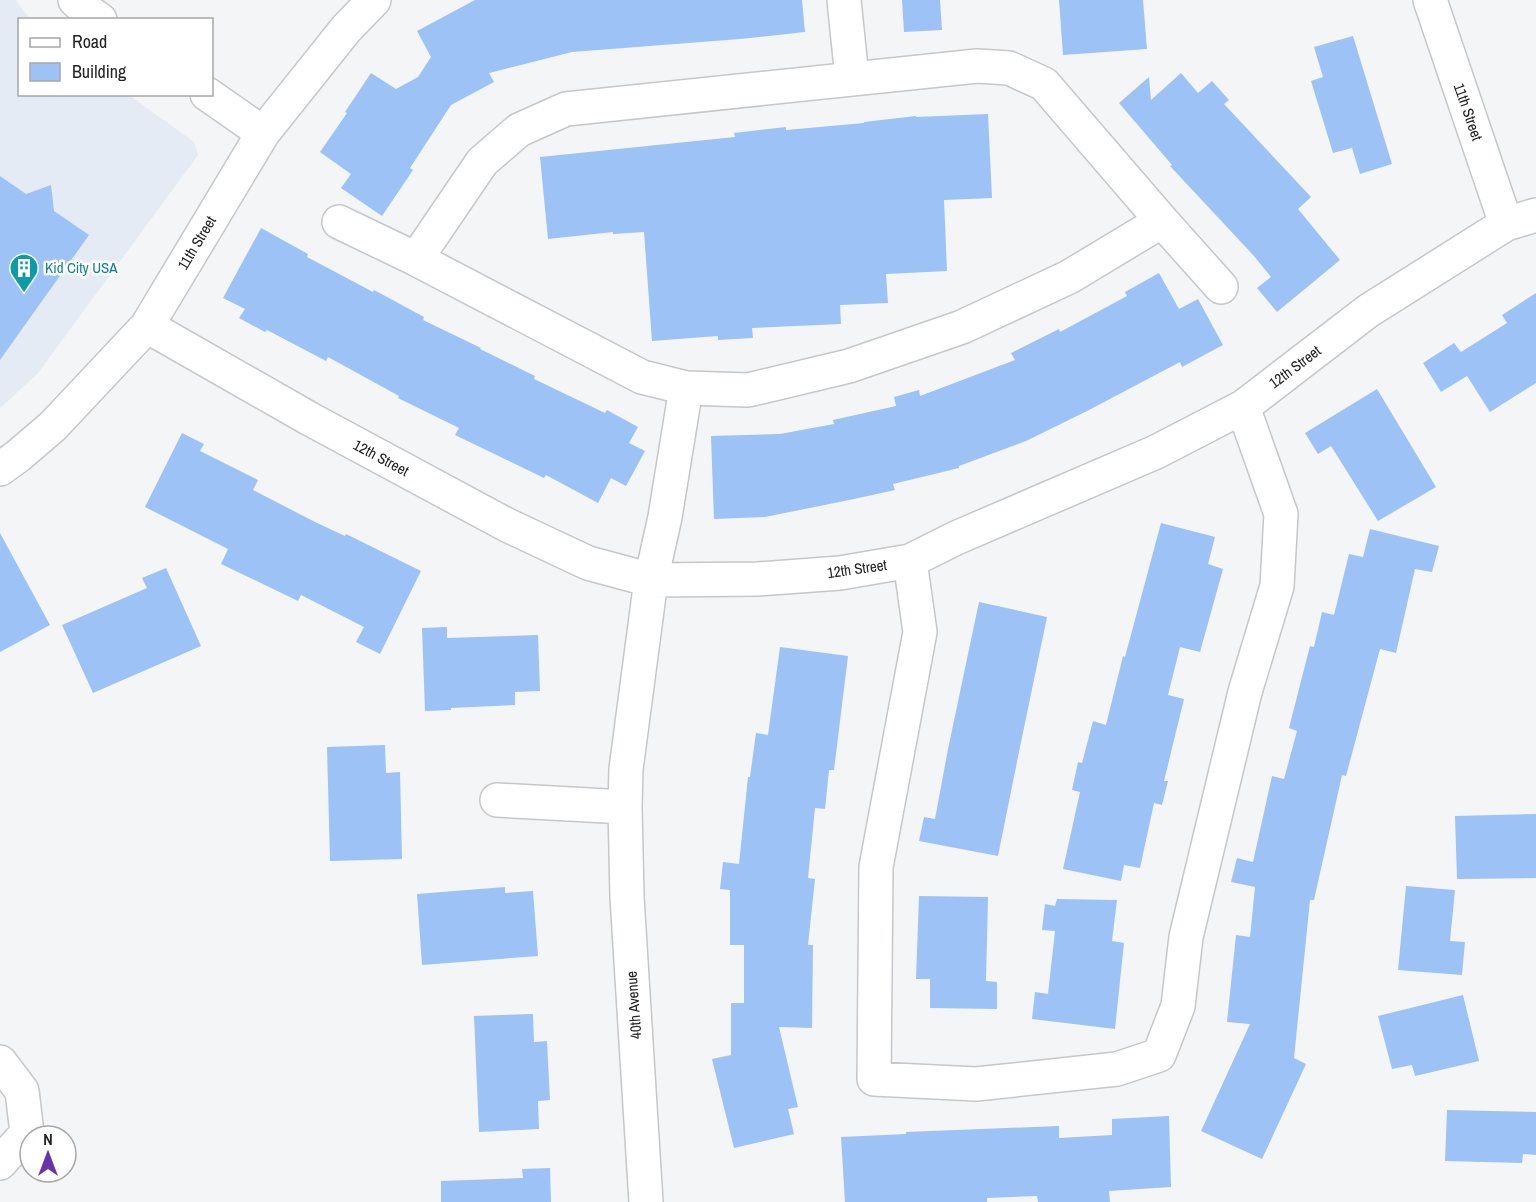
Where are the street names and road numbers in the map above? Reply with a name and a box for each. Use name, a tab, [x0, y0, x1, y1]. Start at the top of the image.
street label: 11th Street	[1449, 80, 1488, 144]
street label: 11th Street	[172, 211, 221, 274]
street label: 12th Street	[1264, 340, 1326, 393]
street label: 12th Street	[350, 434, 413, 481]
street label: 12th Street	[826, 554, 889, 583]
street label: 40th Avenue	[621, 970, 646, 1040]

